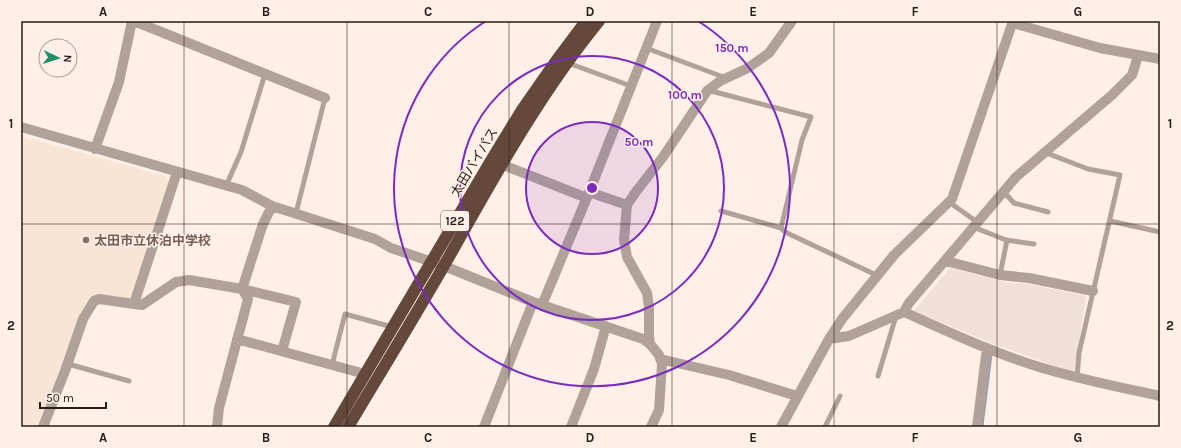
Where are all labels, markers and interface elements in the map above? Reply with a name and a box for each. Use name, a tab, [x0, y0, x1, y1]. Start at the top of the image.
text: A	[99, 4, 107, 19]
text: B	[262, 4, 270, 19]
text: C	[424, 4, 432, 19]
text: D	[586, 4, 595, 19]
text: E	[749, 4, 757, 19]
text: F	[911, 4, 919, 19]
text: G	[1074, 4, 1082, 19]
north arrow	[38, 38, 78, 78]
text: 150 m	[715, 41, 749, 55]
text: N	[61, 54, 74, 63]
text: 100 m	[668, 88, 702, 102]
text: 1	[9, 116, 13, 131]
text: 1	[1168, 116, 1172, 131]
street label: 太田バイパス	[448, 125, 500, 199]
text: 50 m	[625, 135, 654, 149]
centre of rings	[585, 181, 599, 195]
road number: 122	[441, 211, 469, 231]
place label: 太田市立休泊中学校	[94, 233, 211, 248]
marker: 太田市立休泊中学校	[81, 235, 91, 245]
text: 2	[7, 318, 15, 333]
text: 2	[1166, 318, 1174, 333]
scale bar	[40, 384, 106, 410]
text: 50 m	[46, 391, 74, 405]
text: A	[99, 430, 107, 445]
text: B	[262, 430, 270, 445]
text: C	[424, 430, 432, 445]
text: D	[586, 430, 595, 445]
text: E	[749, 430, 757, 445]
text: F	[911, 430, 919, 445]
text: G	[1074, 430, 1082, 445]

